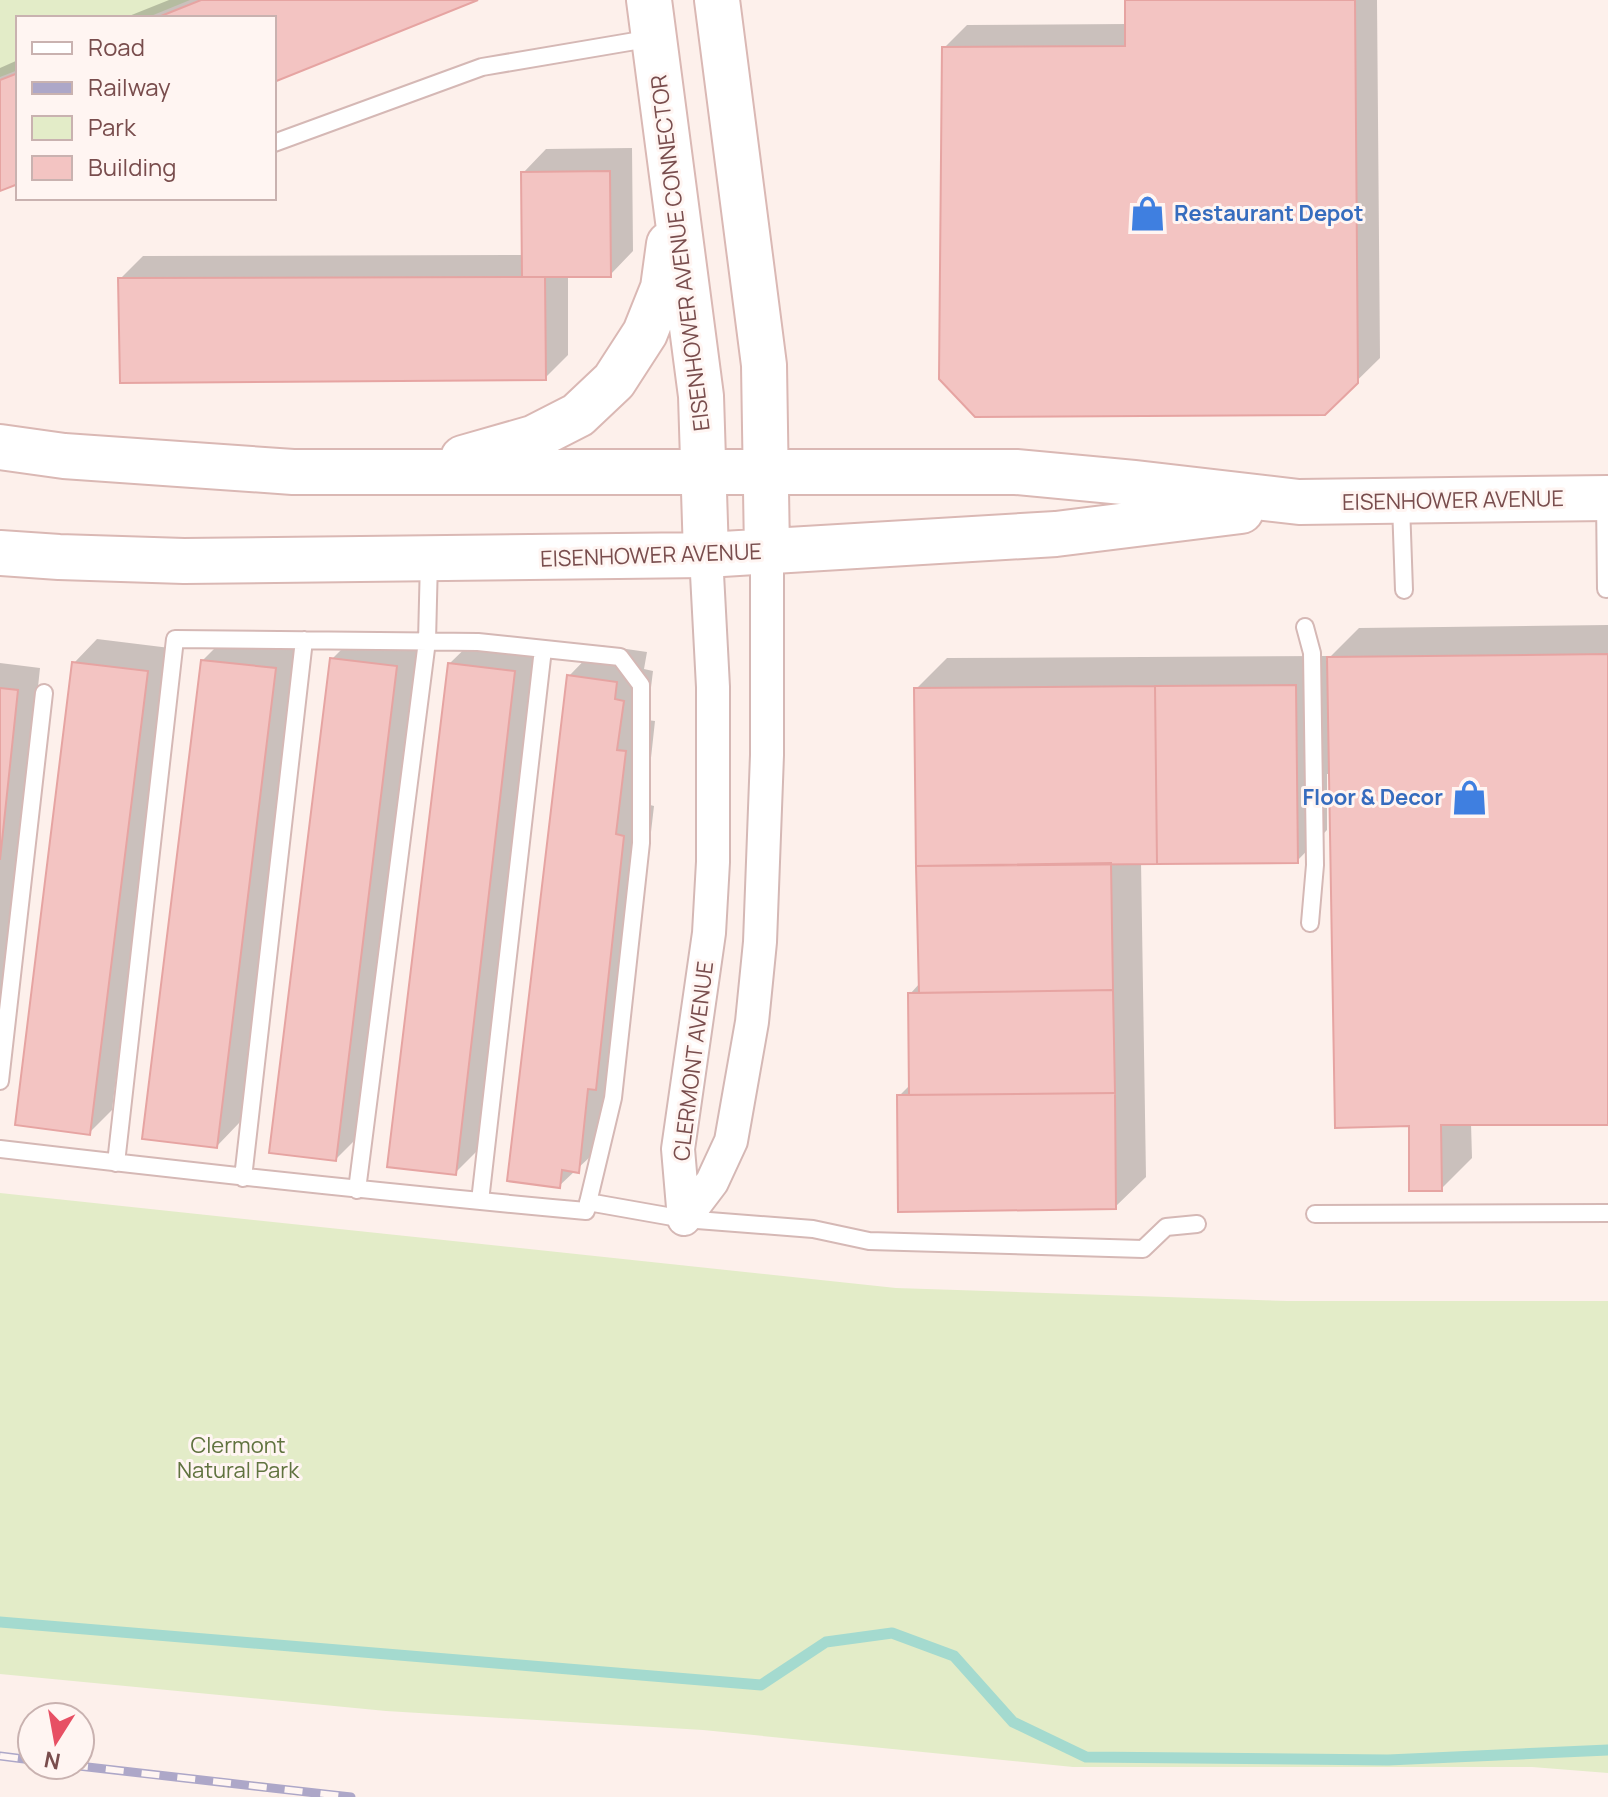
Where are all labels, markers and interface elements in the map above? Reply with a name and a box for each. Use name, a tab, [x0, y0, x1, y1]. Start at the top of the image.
legend	[16, 16, 276, 200]
text: Road	[88, 30, 145, 63]
text: Railway	[88, 70, 171, 103]
street label: EISENHOWER AVENUE CONNECTOR	[643, 73, 717, 433]
text: Park	[88, 110, 137, 143]
text: Building	[88, 150, 176, 183]
shop icon: Restaurant Depot	[1129, 194, 1167, 232]
place label: Restaurant Depot	[1174, 198, 1364, 228]
street label: EISENHOWER AVENUE	[1342, 483, 1564, 517]
street label: EISENHOWER AVENUE	[540, 536, 762, 574]
shop icon: Floor & Decor	[1450, 778, 1488, 816]
place label: Floor & Decor	[1302, 782, 1443, 812]
street label: CLERMONT AVENUE	[666, 959, 720, 1163]
park label: Clermont Natural Park	[177, 1430, 300, 1485]
north arrow	[16, 1701, 96, 1781]
text: N	[42, 1744, 63, 1777]

